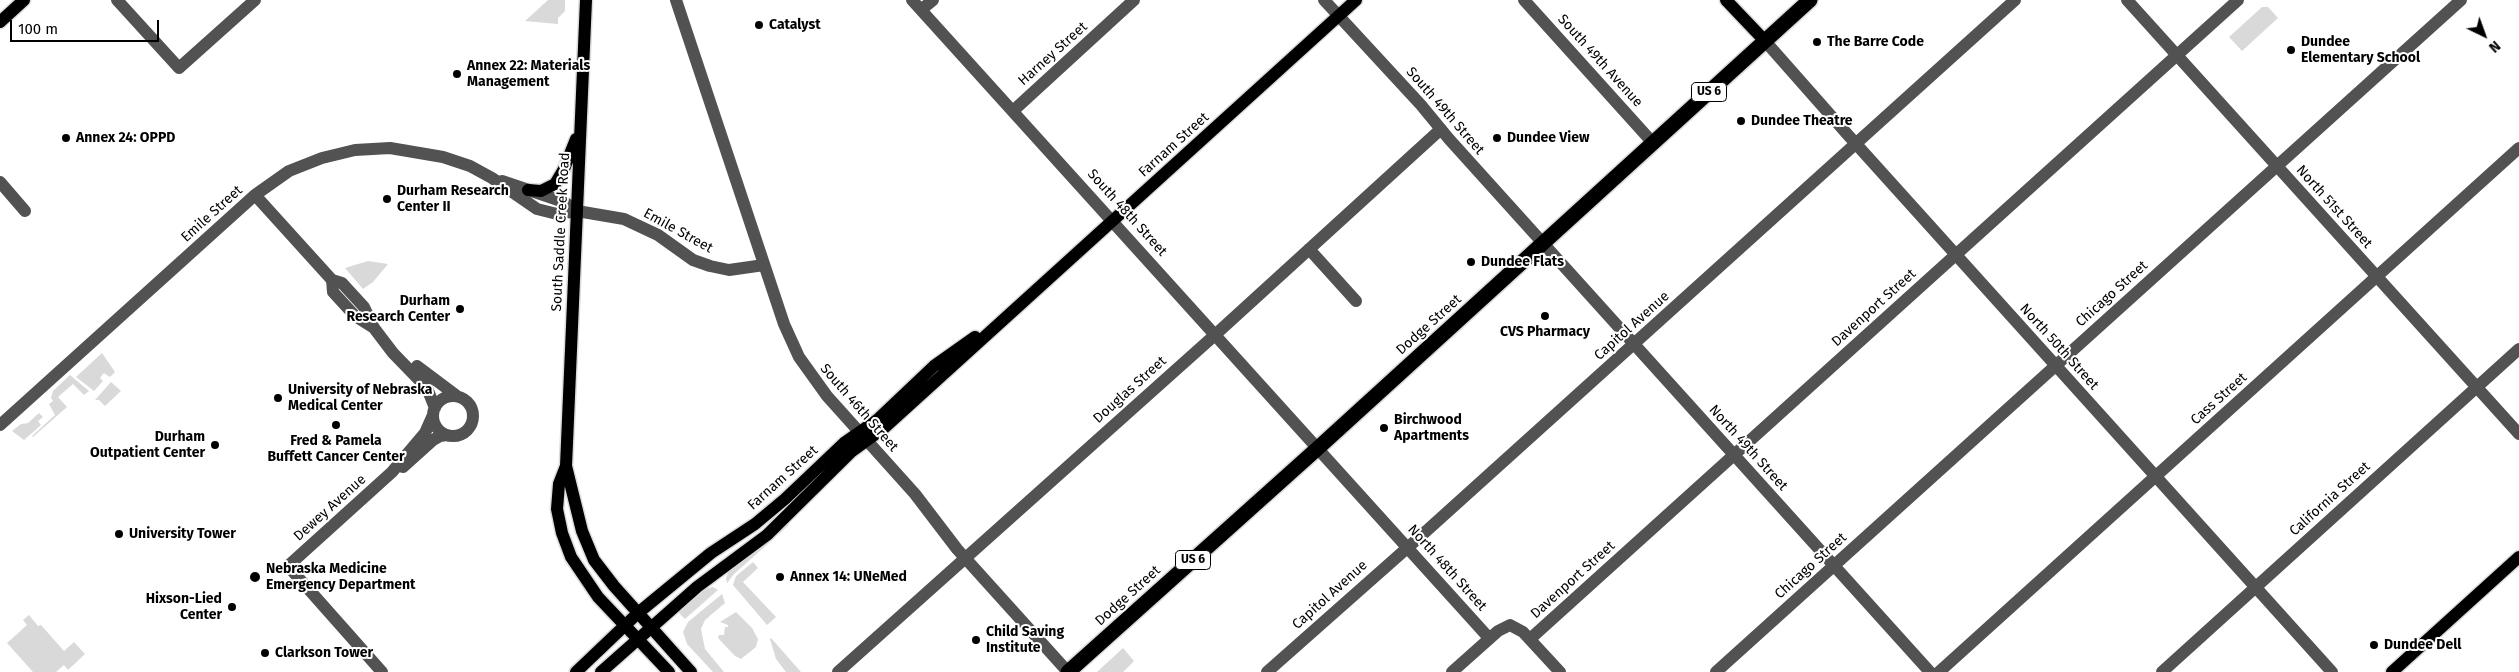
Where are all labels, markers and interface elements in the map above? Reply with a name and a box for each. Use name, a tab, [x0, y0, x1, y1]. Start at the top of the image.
scale bar	[12, 10, 161, 42]
north arrow	[2459, 10, 2509, 60]
street label: South 49th Avenue	[1554, 11, 1646, 111]
place label: Catalyst	[769, 17, 821, 33]
marker: Catalyst	[753, 19, 765, 31]
street label: Harney Street	[1015, 19, 1091, 89]
text: 100 m	[18, 20, 58, 38]
place label: The Barre Code	[1827, 34, 1924, 50]
place label: Dundee Elementary School	[2301, 34, 2420, 66]
marker: The Barre Code	[1811, 36, 1823, 48]
text: N	[2485, 37, 2504, 56]
marker: Dundee Elementary School	[2285, 44, 2297, 56]
place label: Annex 22: Materials Management	[467, 58, 590, 90]
street label: South 49th Street	[1402, 64, 1488, 158]
marker: Annex 22: Materials Management	[451, 68, 463, 80]
road number: US 6	[1692, 82, 1726, 101]
street label: Farnam Street	[1135, 109, 1213, 181]
place label: Dundee Theatre	[1751, 113, 1853, 129]
marker: Dundee Theatre	[1735, 115, 1747, 127]
place label: Annex 24: OPPD	[76, 130, 175, 146]
place label: Dundee View	[1507, 130, 1590, 146]
marker: Annex 24: OPPD	[60, 132, 72, 144]
marker: Dundee View	[1491, 132, 1503, 144]
street label: South Saddle Creek Road	[548, 152, 574, 312]
street label: North 51st Street	[2292, 162, 2376, 252]
street label: South 48th Street	[1084, 166, 1170, 260]
street label: Emile Street	[178, 182, 246, 246]
place label: Durham Research Center II	[397, 183, 509, 216]
marker: Durham Research Center II	[381, 193, 393, 205]
street label: Emile Street	[640, 205, 716, 257]
place label: Dundee Flats	[1481, 254, 1564, 270]
marker: Dundee Flats	[1465, 256, 1477, 268]
street label: Chicago Street	[2073, 257, 2151, 331]
street label: Davenport Street	[1828, 266, 1920, 350]
street label: Capitol Avenue	[1591, 288, 1673, 364]
street label: Dodge Street	[1393, 291, 1465, 359]
place label: Durham Research Center	[346, 293, 450, 326]
street label: North 50th Street	[2016, 301, 2102, 393]
marker: Durham Research Center	[454, 303, 466, 315]
marker: CVS Pharmacy	[1539, 310, 1551, 322]
place label: CVS Pharmacy	[1500, 324, 1590, 340]
street label: Douglas Street	[1090, 353, 1170, 427]
street label: South 46th Street	[816, 361, 902, 455]
street label: Cass Street	[2187, 369, 2251, 429]
place label: University of Nebraska Medical Center	[288, 382, 432, 414]
marker: University of Nebraska Medical Center	[272, 392, 284, 404]
street label: North 49th Street	[1705, 402, 1791, 494]
place label: Birchwood Apartments	[1394, 412, 1469, 444]
marker: Fred & Pamela Buffett Cancer Center	[330, 419, 342, 431]
marker: Birchwood Apartments	[1378, 422, 1390, 434]
place label: Durham Outpatient Center	[90, 429, 205, 462]
place label: Fred & Pamela Buffett Cancer Center	[267, 433, 405, 466]
marker: Durham Outpatient Center	[209, 439, 221, 451]
street label: Farnam Street	[744, 442, 822, 514]
street label: California Street	[2286, 458, 2374, 540]
street label: Dewey Avenue	[290, 471, 370, 545]
street label: North 48th Street	[1404, 521, 1490, 615]
place label: University Tower	[129, 526, 236, 542]
marker: University Tower	[113, 528, 125, 540]
street label: Chicago Street	[1772, 529, 1850, 603]
street label: Davenport Street	[1527, 538, 1619, 622]
road number: US 6	[1176, 550, 1210, 570]
street label: Capitol Avenue	[1289, 557, 1371, 633]
place label: Nebraska Medicine Emergency Department	[266, 561, 416, 594]
street label: Dodge Street	[1092, 562, 1164, 630]
place label: Annex 14: UNeMed	[790, 569, 907, 585]
marker: Nebraska Medicine Emergency Department	[248, 570, 262, 584]
marker: Annex 14: UNeMed	[774, 571, 786, 583]
place label: Hixson-Lied Center	[146, 591, 222, 624]
marker: Hixson-Lied Center	[226, 601, 238, 613]
place label: Child Saving Institute	[986, 624, 1064, 656]
marker: Child Saving Institute	[970, 634, 982, 646]
place label: Dundee Dell	[2384, 637, 2462, 653]
marker: Dundee Dell	[2368, 639, 2380, 651]
place label: Clarkson Tower	[275, 645, 373, 661]
marker: Clarkson Tower	[259, 647, 271, 659]

